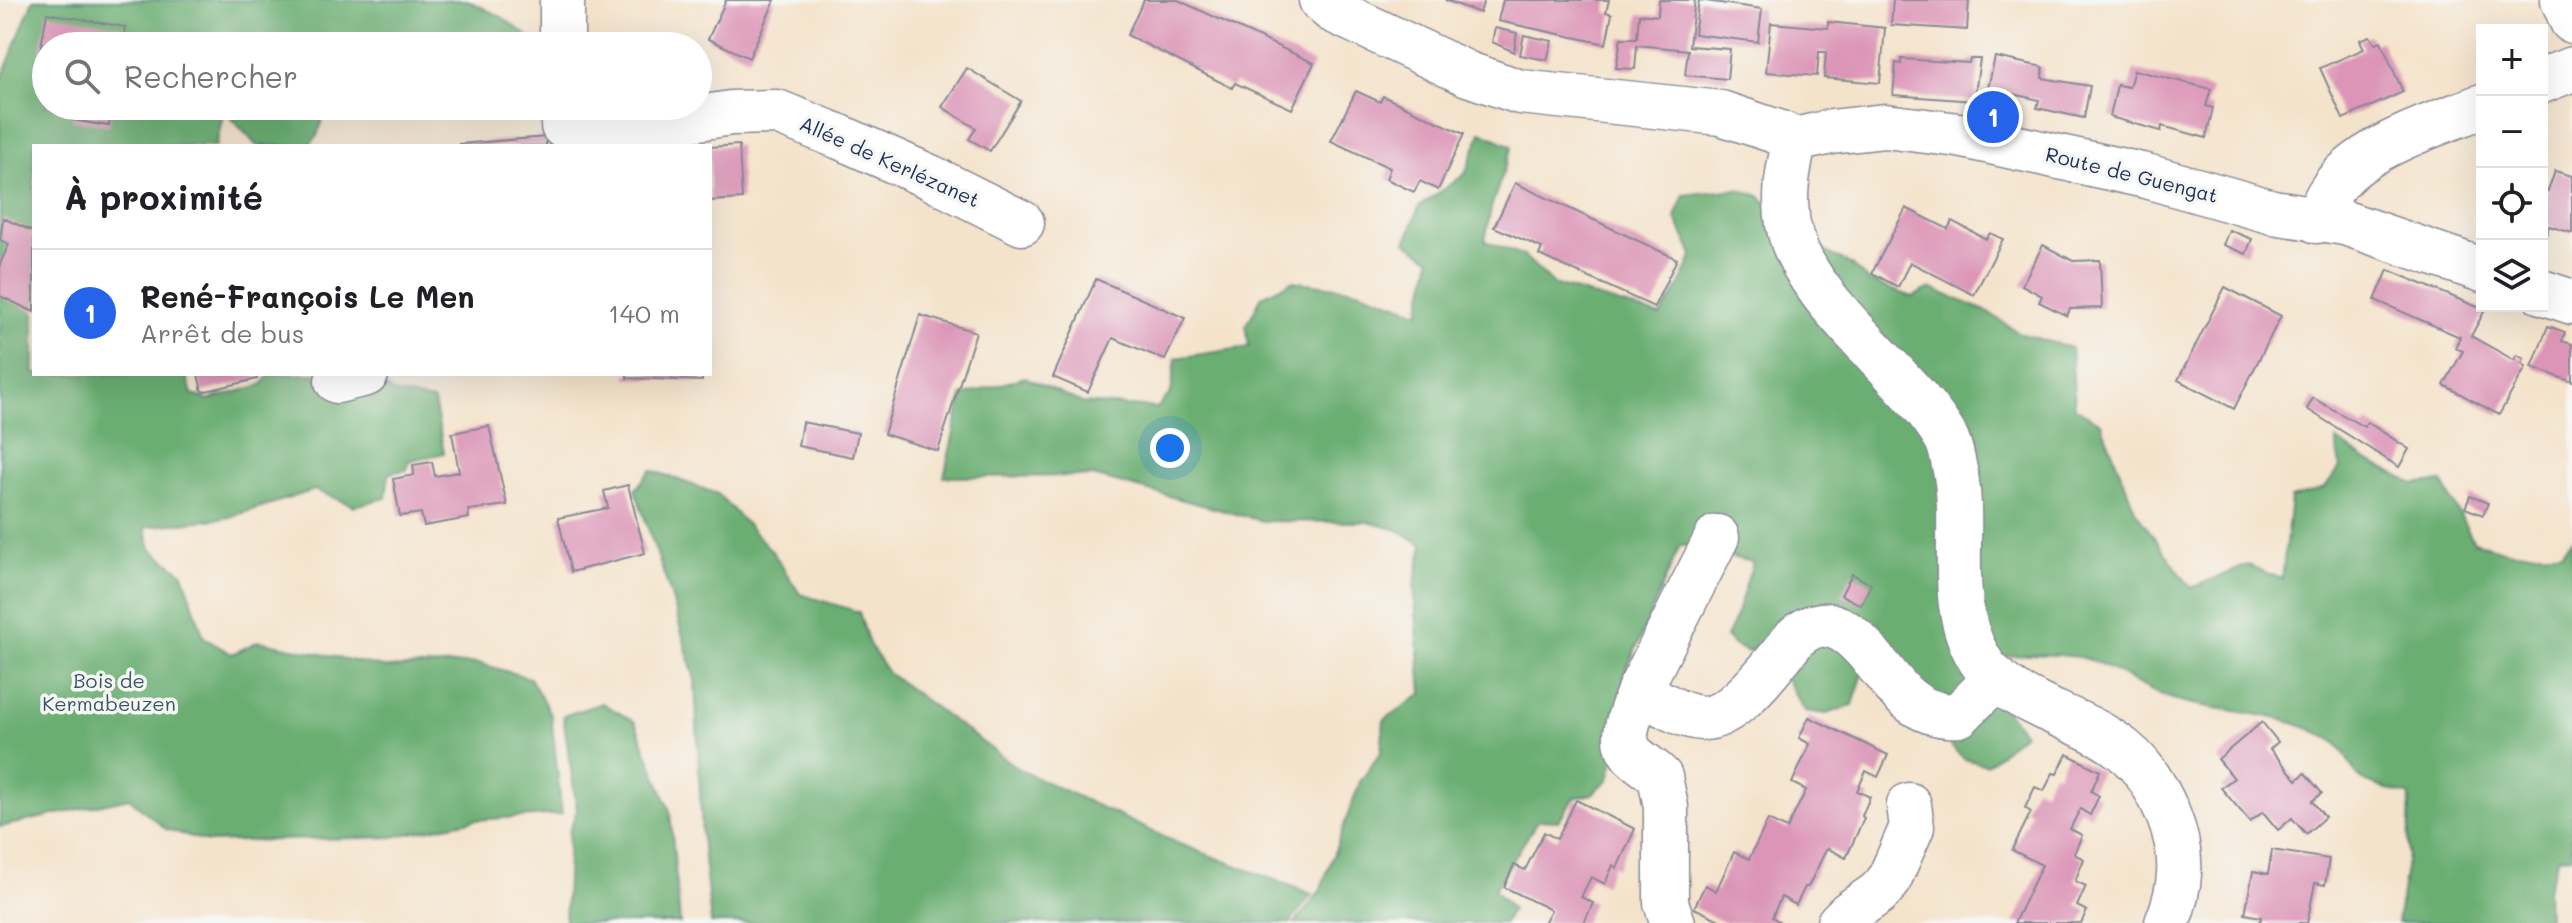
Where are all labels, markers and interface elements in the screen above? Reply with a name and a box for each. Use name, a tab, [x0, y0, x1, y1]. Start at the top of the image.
map controls	[2476, 24, 2548, 312]
button: +	[2476, 24, 2548, 96]
search box	[32, 32, 712, 120]
icon: search	[60, 54, 104, 98]
text: Rechercher	[124, 56, 298, 96]
pin: 1	[1967, 87, 2019, 147]
button: −	[2476, 96, 2548, 168]
street label: Allée de Kerlézanet	[796, 110, 984, 212]
street label: Route de Guengat	[2043, 140, 2221, 208]
button: locate	[2476, 168, 2548, 240]
text: À proximité	[64, 174, 263, 219]
button: layers	[2476, 240, 2548, 312]
text: René-François Le Men	[140, 276, 475, 316]
text: 1	[84, 296, 96, 330]
text: 140 m	[608, 296, 680, 330]
text: Arrêt de bus	[140, 316, 304, 350]
your location	[1150, 428, 1190, 468]
park label: Bois de Kermabeuzen	[42, 667, 176, 716]

